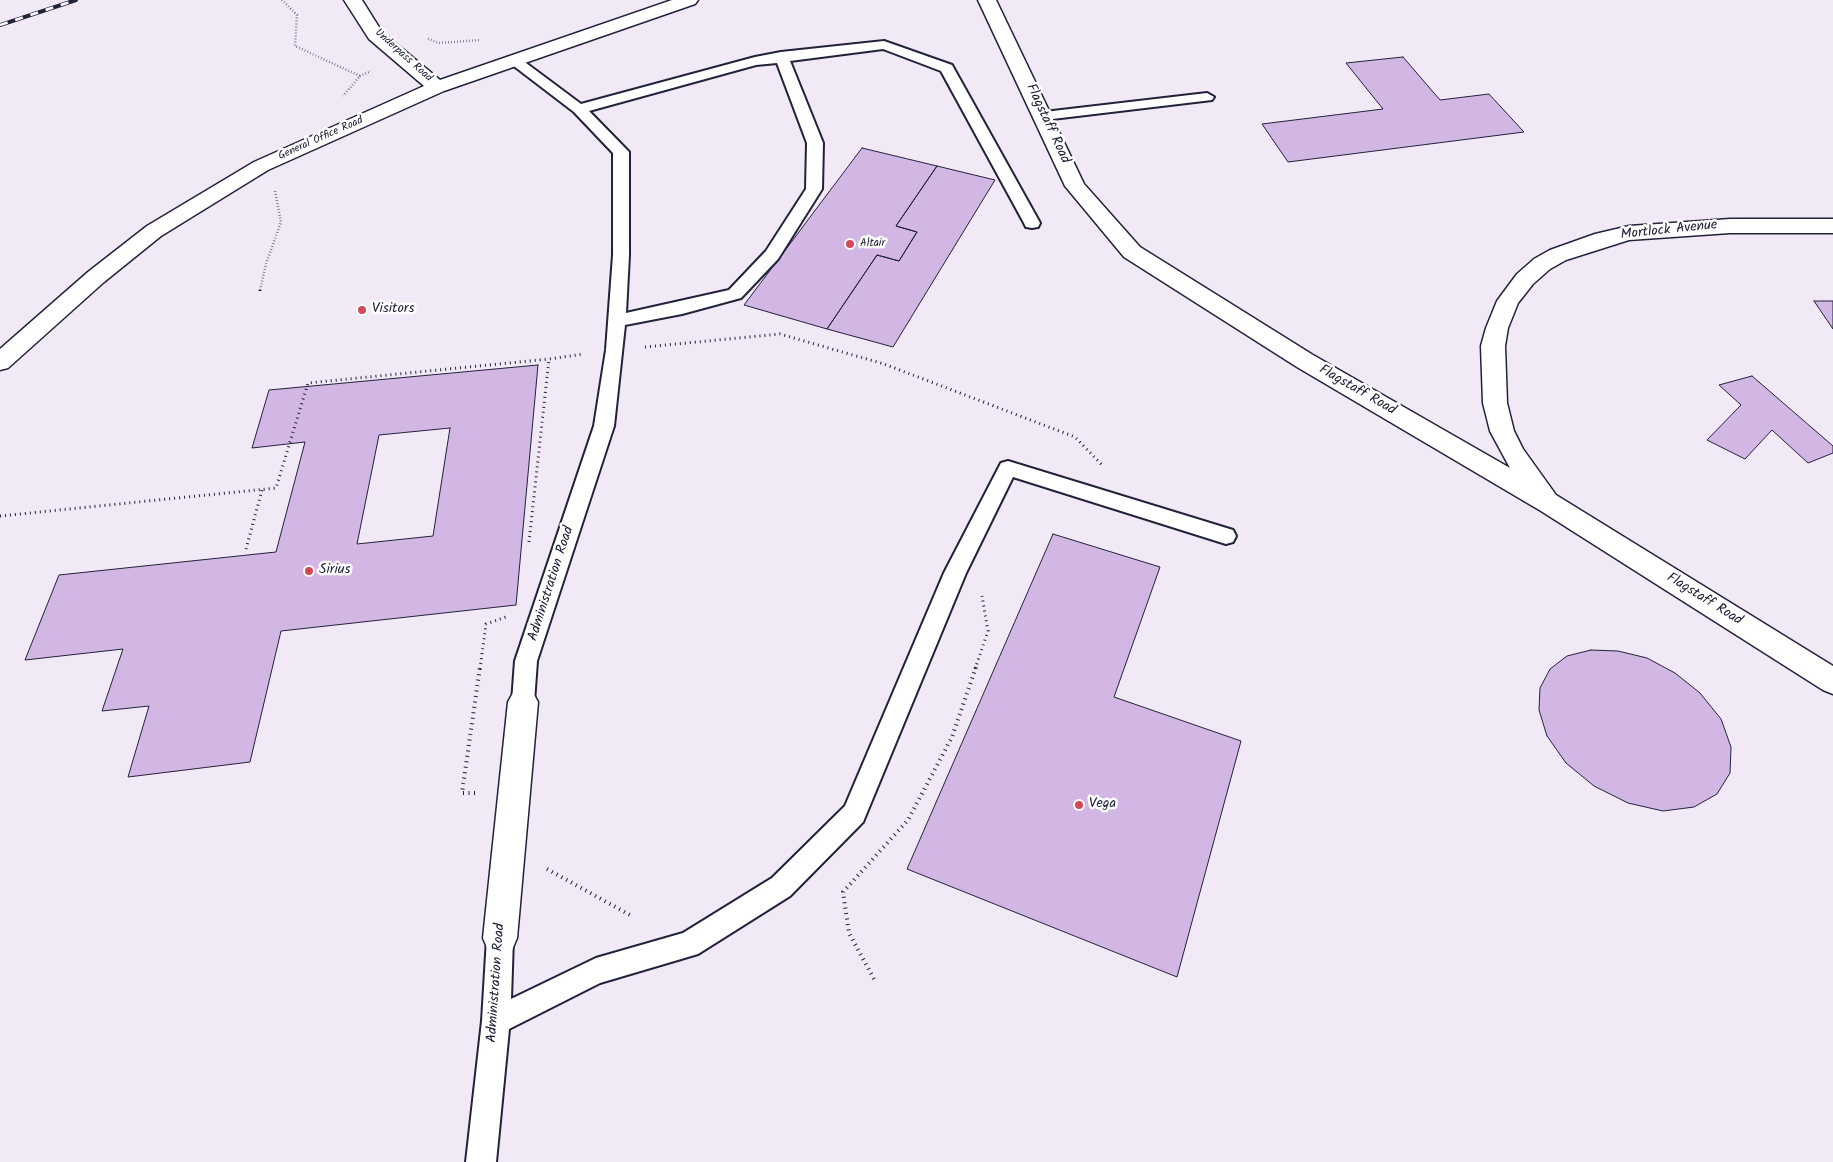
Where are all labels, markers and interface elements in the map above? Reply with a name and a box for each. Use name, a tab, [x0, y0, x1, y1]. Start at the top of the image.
street label: Underpass Road	[372, 27, 434, 85]
street label: Flagstaff Road	[1021, 81, 1073, 167]
street label: General Office Road	[277, 114, 365, 164]
street label: Mortlock Avenue	[1620, 218, 1718, 244]
place label: Altair	[860, 237, 885, 251]
marker: Altair	[844, 238, 856, 250]
place label: Visitors	[372, 302, 414, 318]
marker: Visitors	[356, 304, 368, 316]
street label: Flagstaff Road	[1316, 362, 1398, 420]
street label: Administration Road	[526, 525, 578, 643]
place label: Sirius	[319, 563, 350, 579]
marker: Sirius	[303, 565, 315, 577]
street label: Flagstaff Road	[1663, 570, 1745, 630]
place label: Vega	[1089, 797, 1116, 813]
marker: Vega	[1073, 799, 1085, 811]
street label: Administration Road	[484, 923, 510, 1043]

